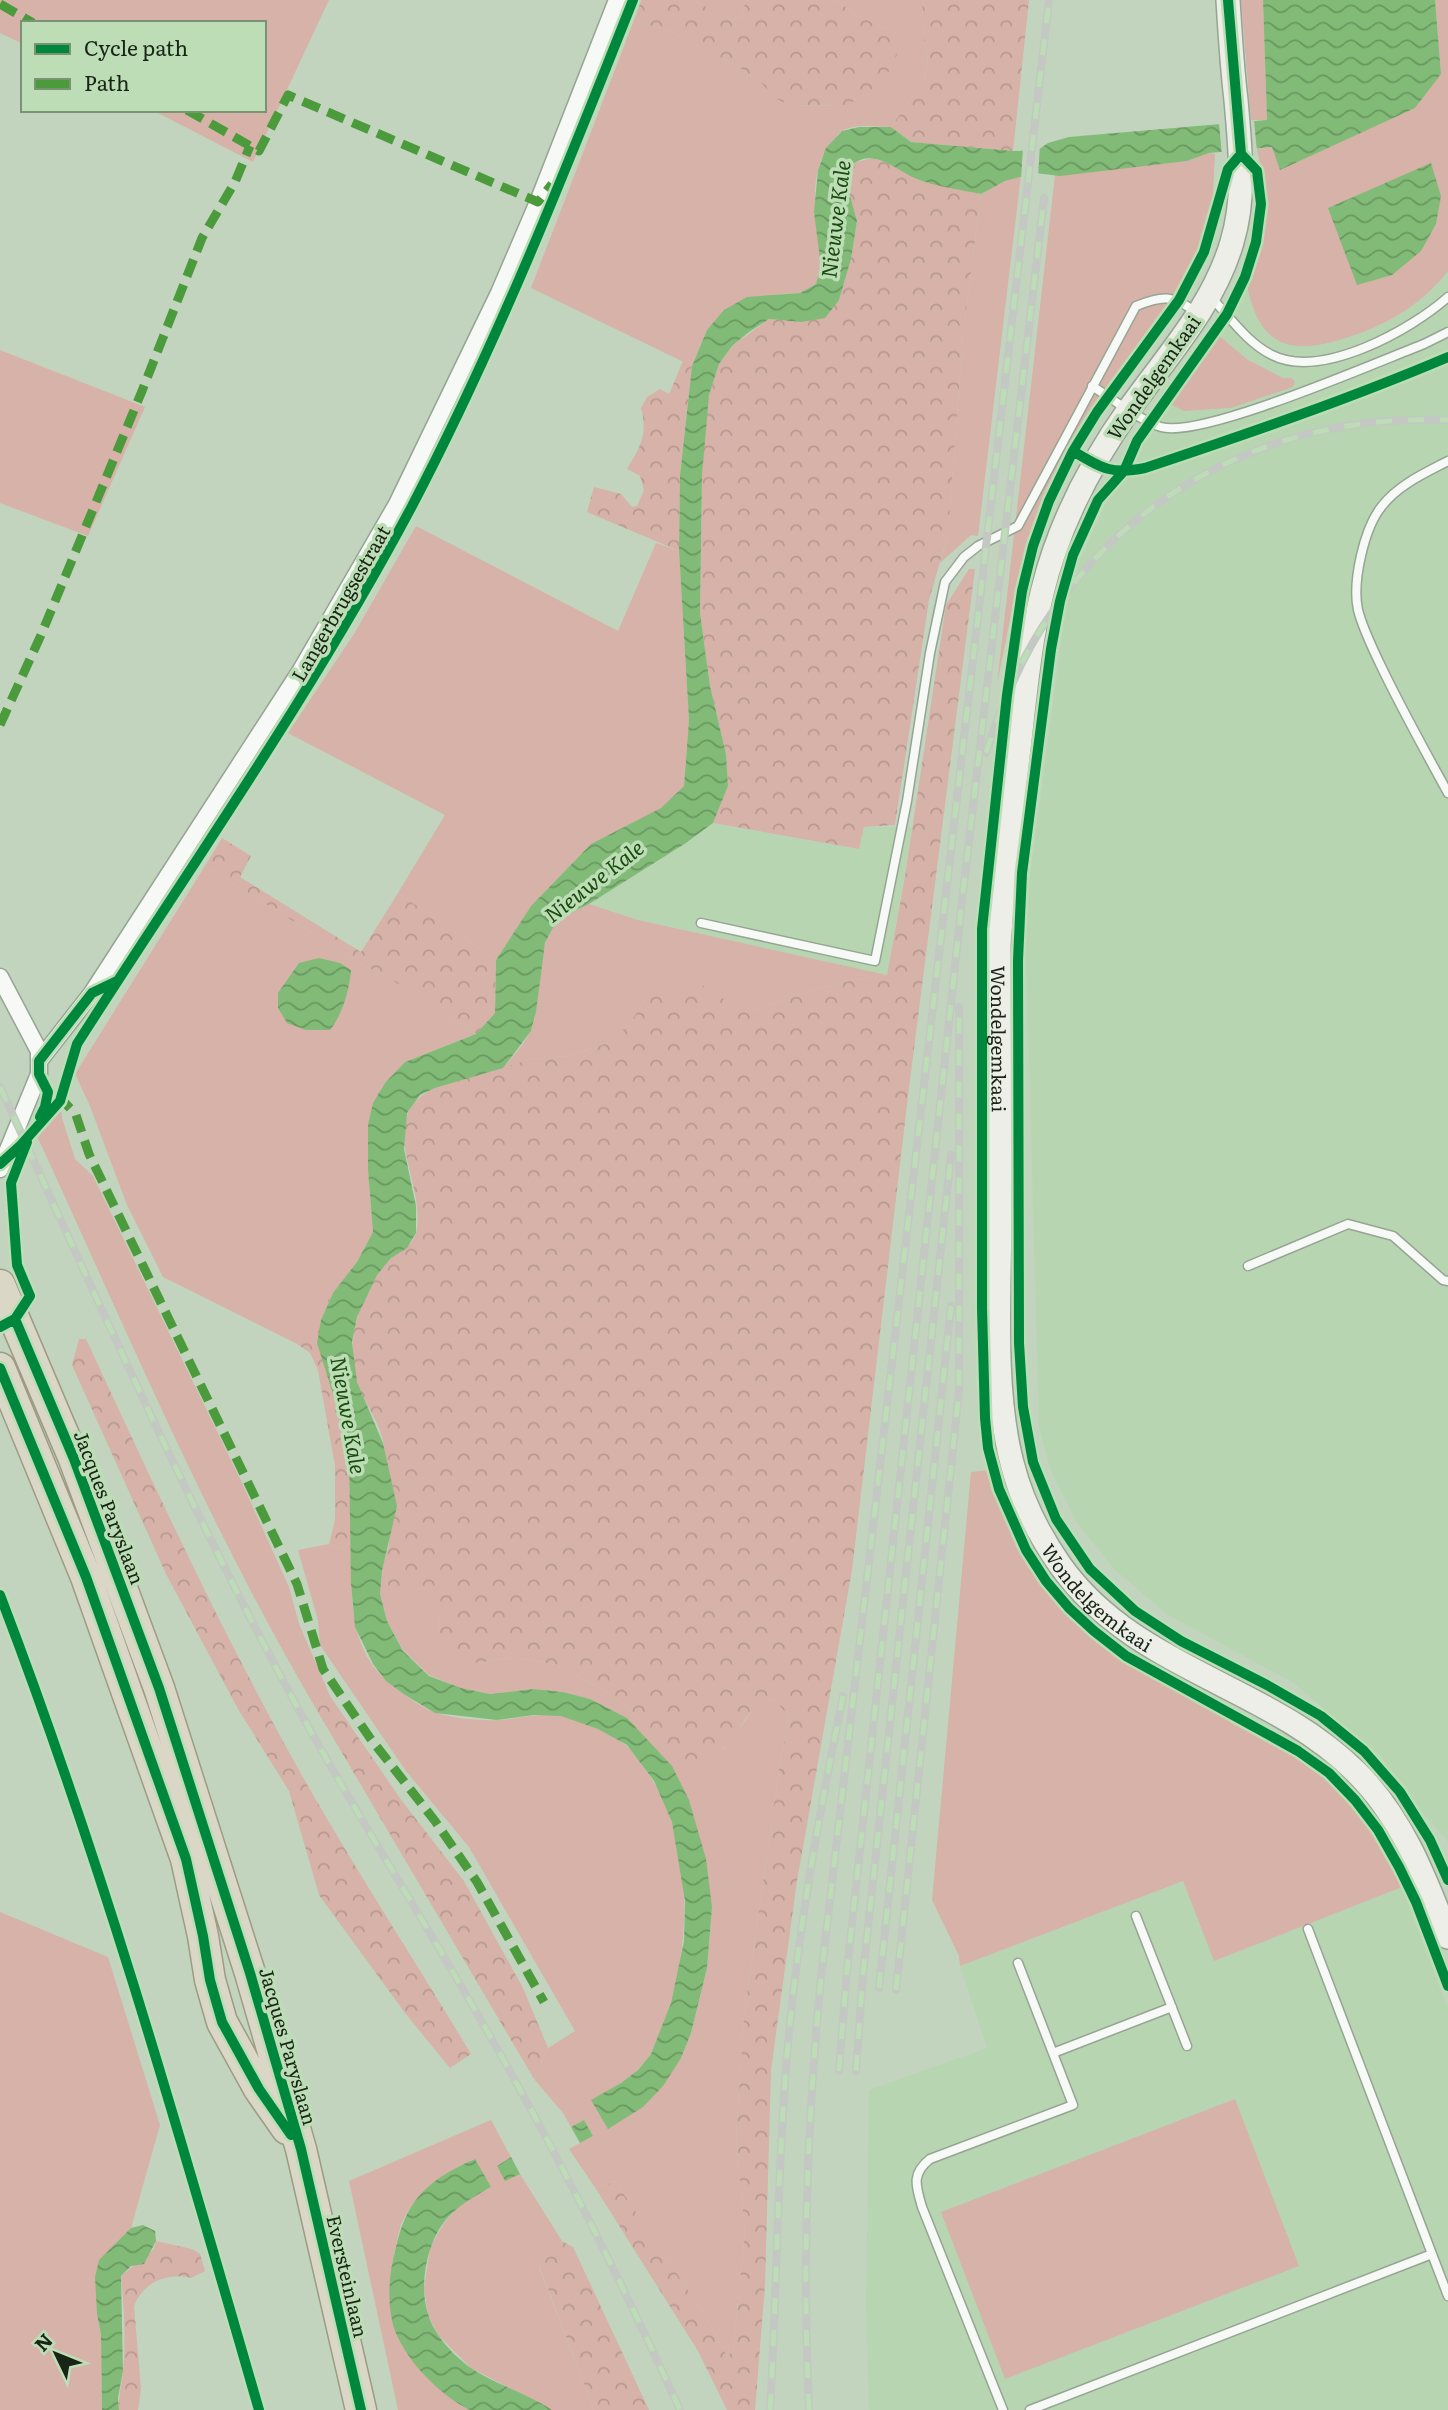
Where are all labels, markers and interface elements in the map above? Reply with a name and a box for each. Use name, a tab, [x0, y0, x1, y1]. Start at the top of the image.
legend	[21, 21, 266, 112]
text: Cycle path	[84, 31, 188, 62]
text: Path	[84, 66, 130, 97]
water label: Nieuwe Kale	[811, 158, 857, 280]
street label: Wondelgemkaai	[1100, 309, 1206, 445]
street label: Langerbrugsestraat	[284, 519, 396, 686]
water label: Nieuwe Kale	[537, 831, 649, 929]
street label: Wondelgemkaai	[985, 965, 1014, 1112]
water label: Nieuwe Kale	[324, 1354, 376, 1476]
street label: Jacques Paryslaan	[68, 1426, 152, 1588]
street label: Wondelgemkaai	[1035, 1538, 1158, 1658]
street label: Jacques Paryslaan	[253, 1964, 325, 2128]
street label: Eversteinlaan	[320, 2212, 376, 2340]
north arrow	[21, 2319, 91, 2389]
text: N	[27, 2326, 59, 2357]

